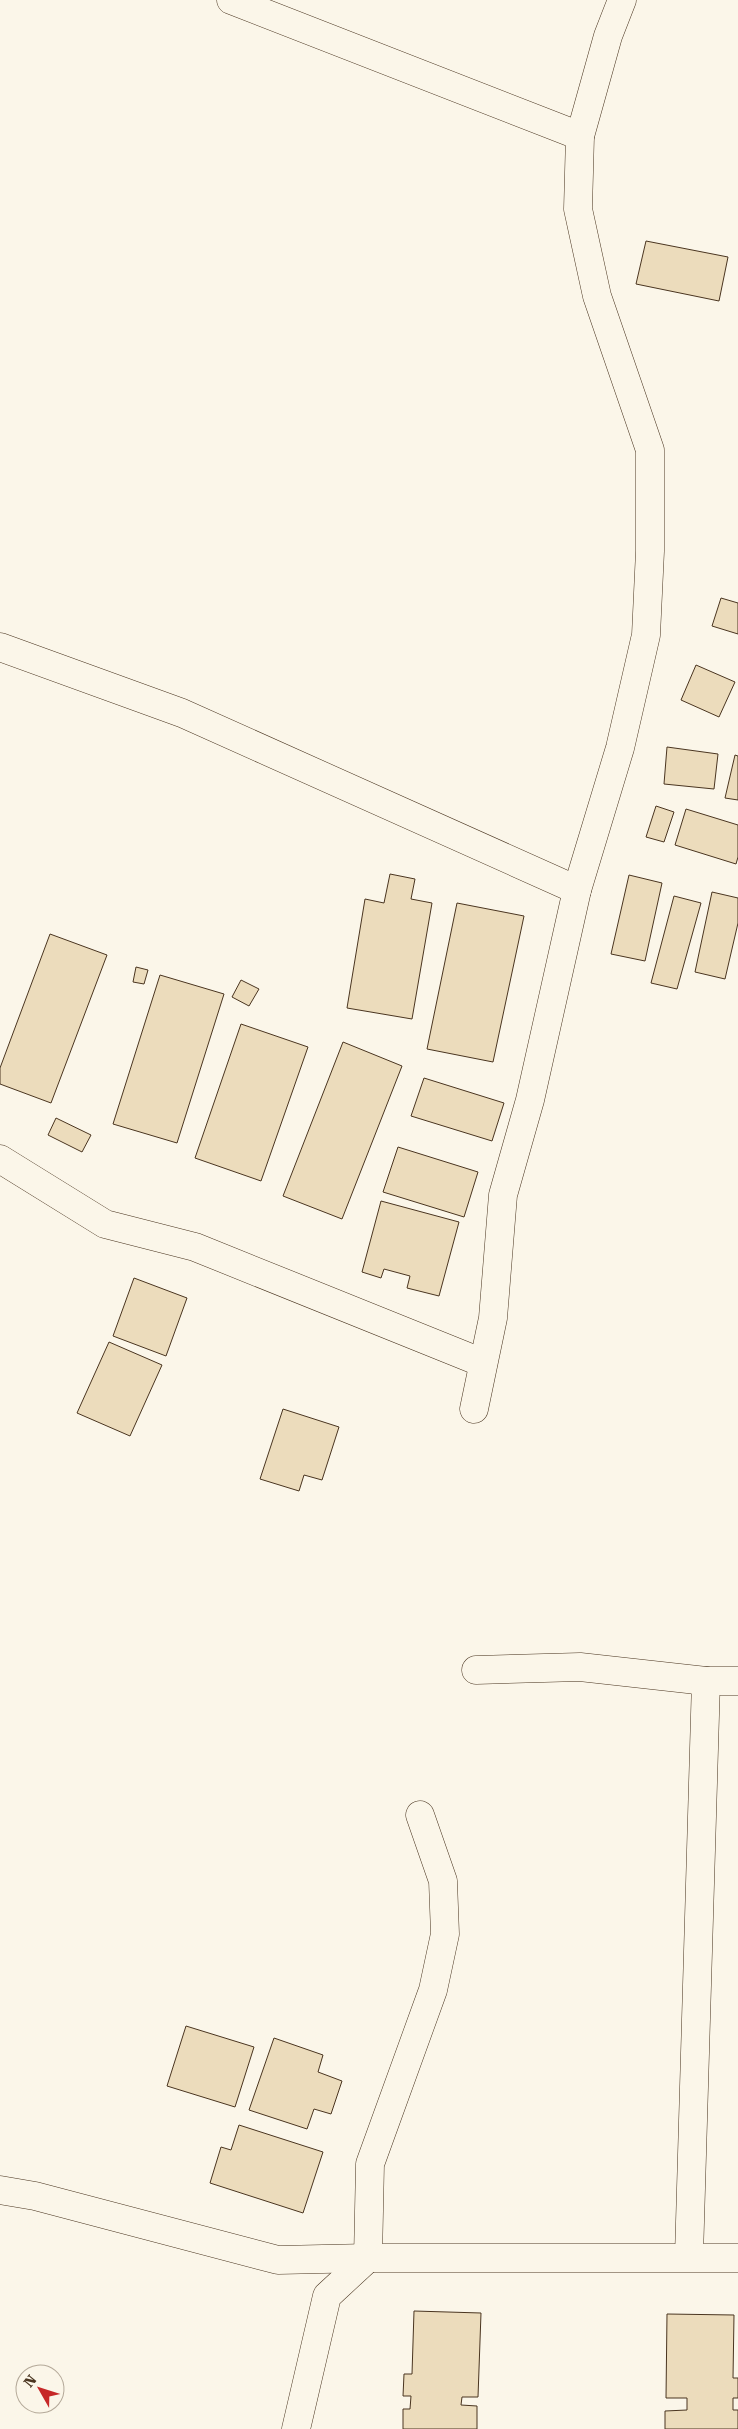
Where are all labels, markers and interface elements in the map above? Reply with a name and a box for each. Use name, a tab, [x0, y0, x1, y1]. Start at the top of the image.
north arrow	[15, 2364, 65, 2414]
text: N	[20, 2371, 40, 2390]

